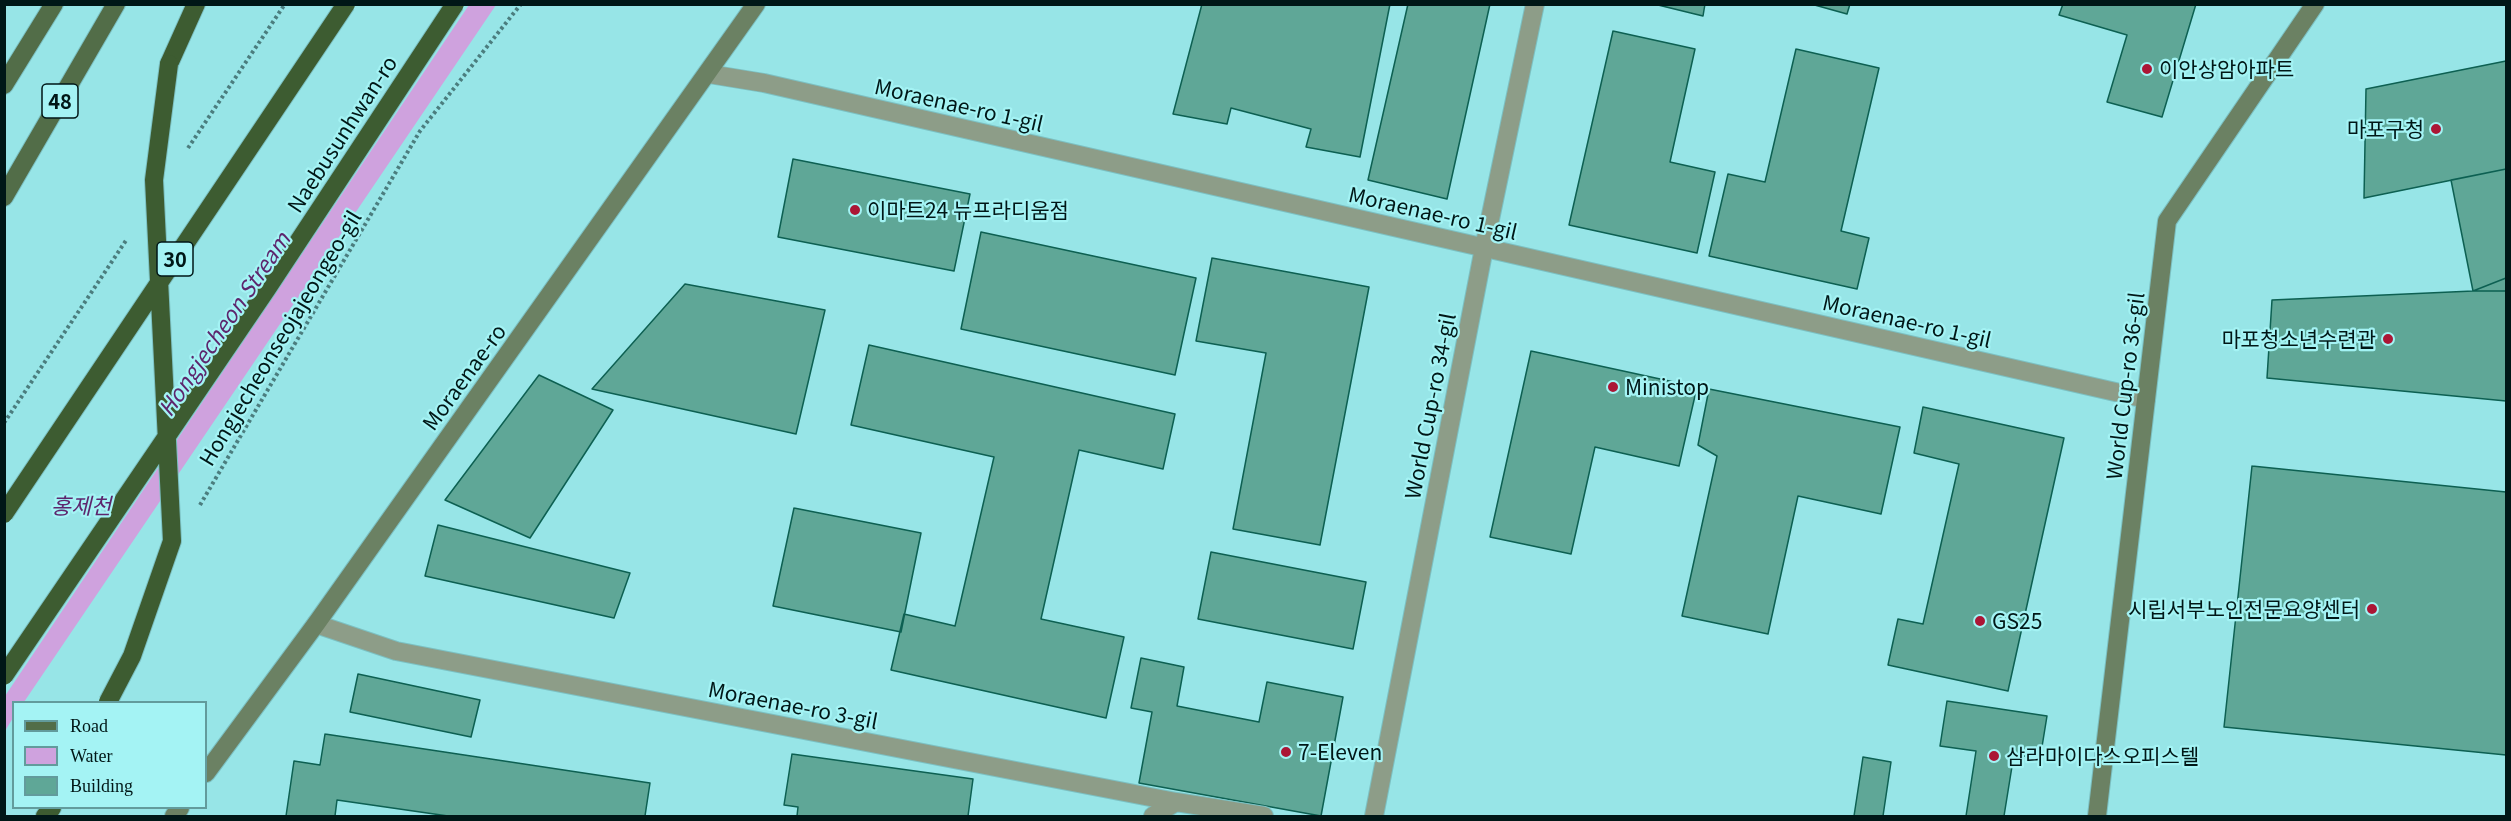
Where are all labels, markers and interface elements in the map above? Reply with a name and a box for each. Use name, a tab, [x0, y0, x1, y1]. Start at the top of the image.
street label: Naebusunhwan-ro	[282, 51, 402, 217]
place label: 이안상암아파트	[2159, 56, 2294, 82]
marker: 이안상암아파트	[2140, 62, 2154, 76]
street label: Moraenae-ro 1-gil	[872, 73, 1046, 137]
road number: 48	[42, 84, 78, 118]
place label: 마포구청	[2347, 116, 2424, 142]
marker: 마포구청	[2429, 122, 2443, 136]
street label: Moraenae-ro 1-gil	[1346, 181, 1520, 245]
place label: 이마트24 뉴프라디움점	[867, 197, 1069, 223]
marker: 이마트24 뉴프라디움점	[848, 203, 862, 217]
street label: Hongjecheonseojajeongeo-gil	[194, 206, 366, 470]
water label: Hongjecheon Stream	[153, 227, 295, 421]
road number: 30	[157, 242, 193, 276]
street label: Moraenae-ro 1-gil	[1820, 289, 1994, 353]
street label: World Cup-ro 36-gil	[2101, 291, 2149, 481]
street label: World Cup-ro 34-gil	[1400, 311, 1460, 501]
street label: Moraenae-ro	[417, 319, 511, 435]
place label: 마포청소년수련관	[2221, 326, 2376, 352]
marker: 마포청소년수련관	[2381, 332, 2395, 346]
place label: Ministop	[1625, 374, 1709, 400]
marker: Ministop	[1606, 380, 1620, 394]
water label: 홍제천	[51, 493, 111, 519]
place label: 시립서부노인전문요양센터	[2128, 596, 2360, 622]
marker: 시립서부노인전문요양센터	[2365, 602, 2379, 616]
place label: GS25	[1992, 608, 2042, 634]
marker: GS25	[1973, 614, 1987, 628]
street label: Moraenae-ro 3-gil	[706, 676, 880, 734]
legend	[12, 701, 207, 809]
text: Road	[70, 716, 108, 736]
place label: 7-Eleven	[1298, 739, 1382, 765]
place label: 삼라마이다스오피스텔	[2006, 743, 2199, 769]
marker: 7-Eleven	[1279, 745, 1293, 759]
text: Water	[70, 746, 113, 766]
marker: 삼라마이다스오피스텔	[1987, 749, 2001, 763]
text: Building	[70, 776, 133, 796]

